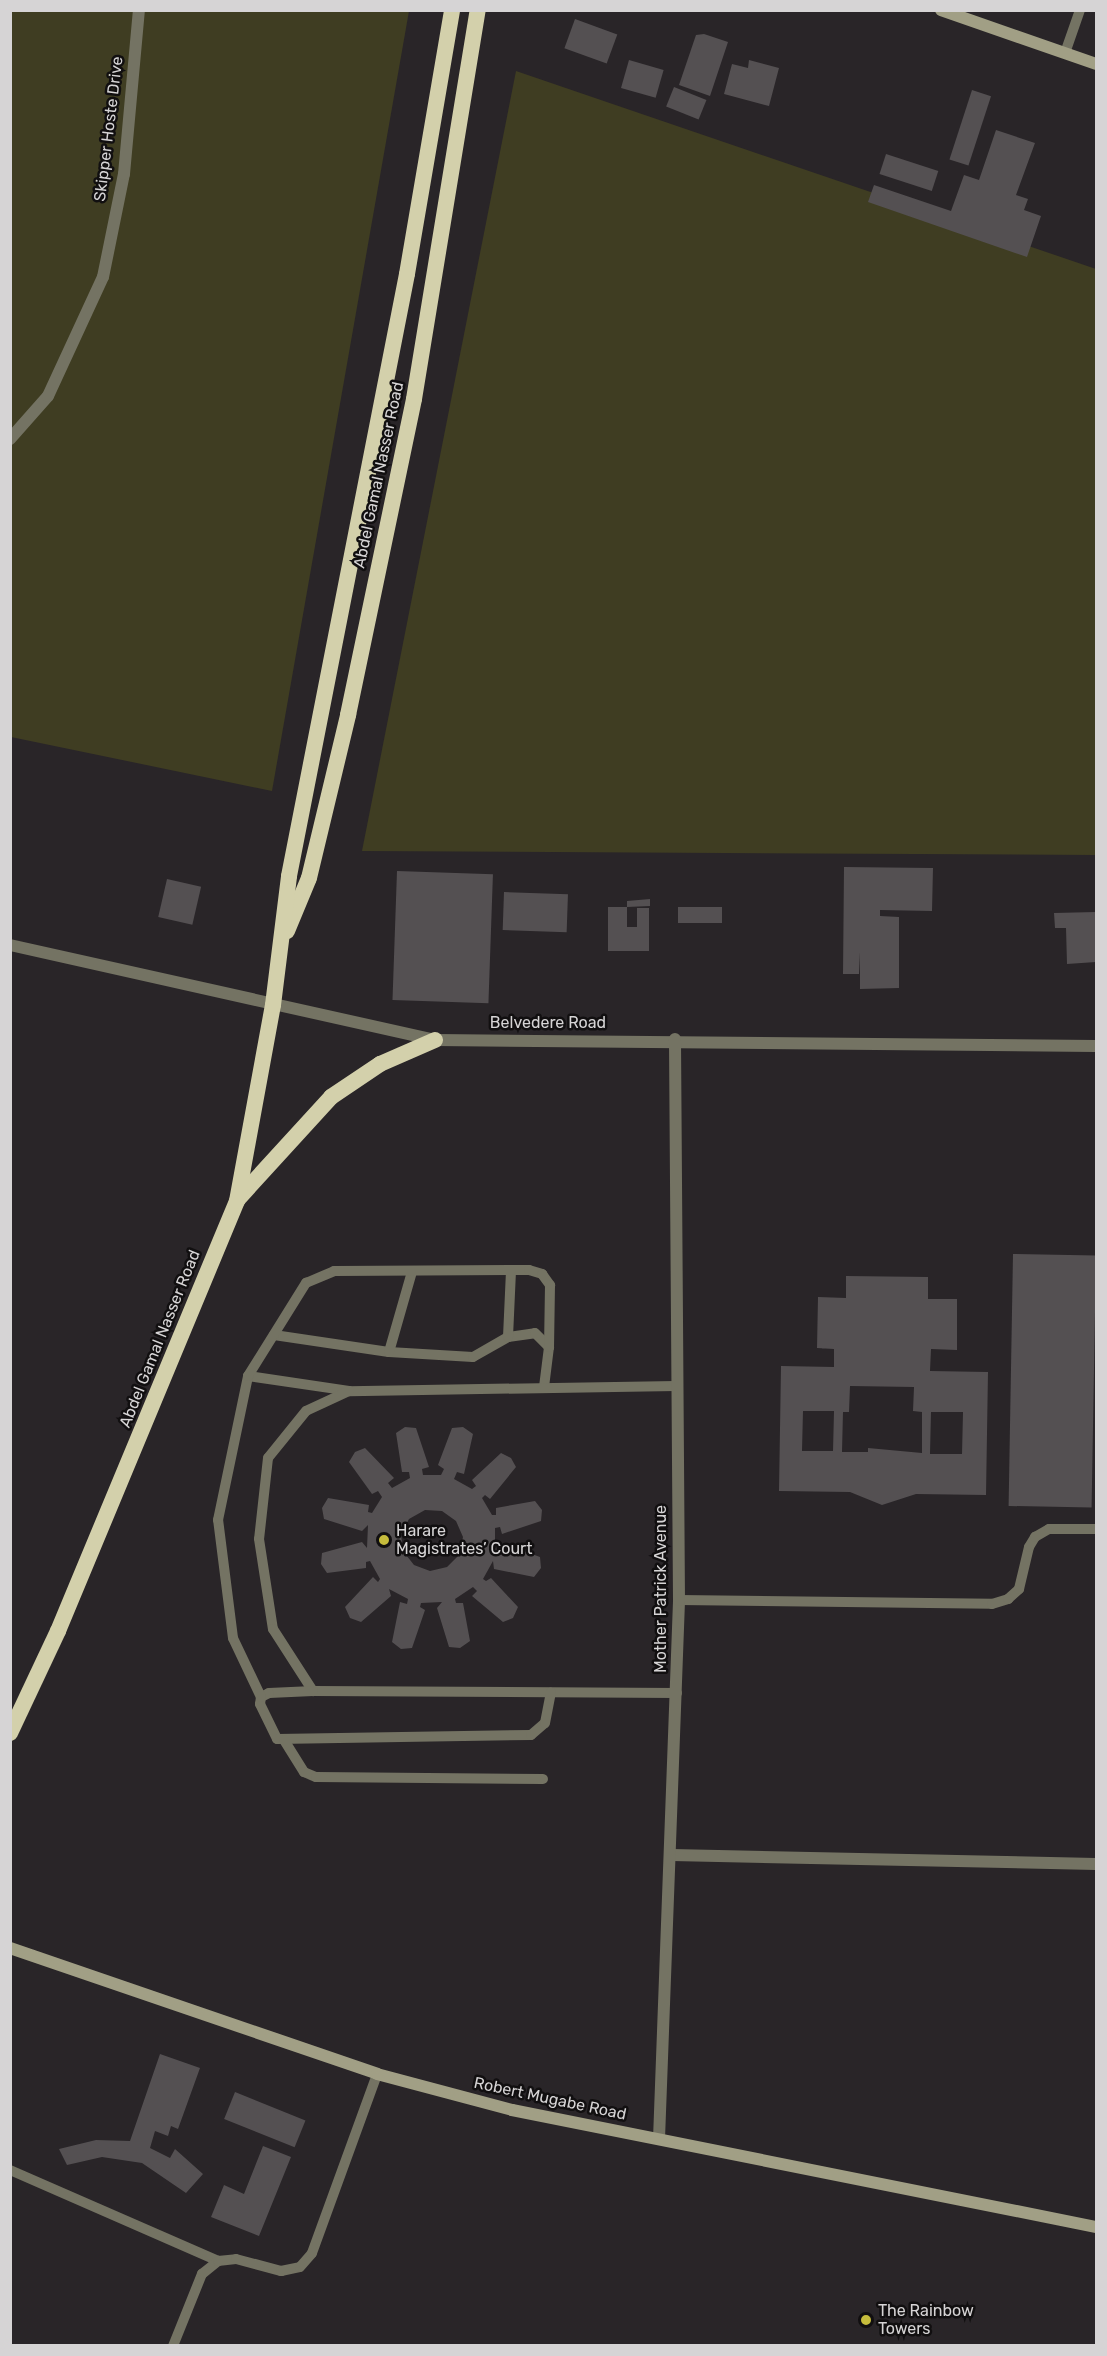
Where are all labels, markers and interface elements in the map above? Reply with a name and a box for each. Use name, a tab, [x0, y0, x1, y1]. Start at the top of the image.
street label: Skipper Hoste Drive	[91, 55, 127, 203]
street label: Abdel Gamal Nasser Road	[350, 380, 408, 570]
street label: Belvedere Road	[490, 1013, 606, 1033]
street label: Abdel Gamal Nasser Road	[115, 1247, 205, 1431]
street label: Mother Patrick Avenue	[651, 1505, 671, 1673]
place label: Harare Magistrates’ Court	[396, 1521, 532, 1559]
marker: Harare Magistrates’ Court	[377, 1533, 391, 1547]
street label: Robert Mugabe Road	[472, 2073, 628, 2125]
place label: The Rainbow Towers	[878, 2301, 974, 2339]
marker: The Rainbow Towers	[859, 2313, 873, 2327]

